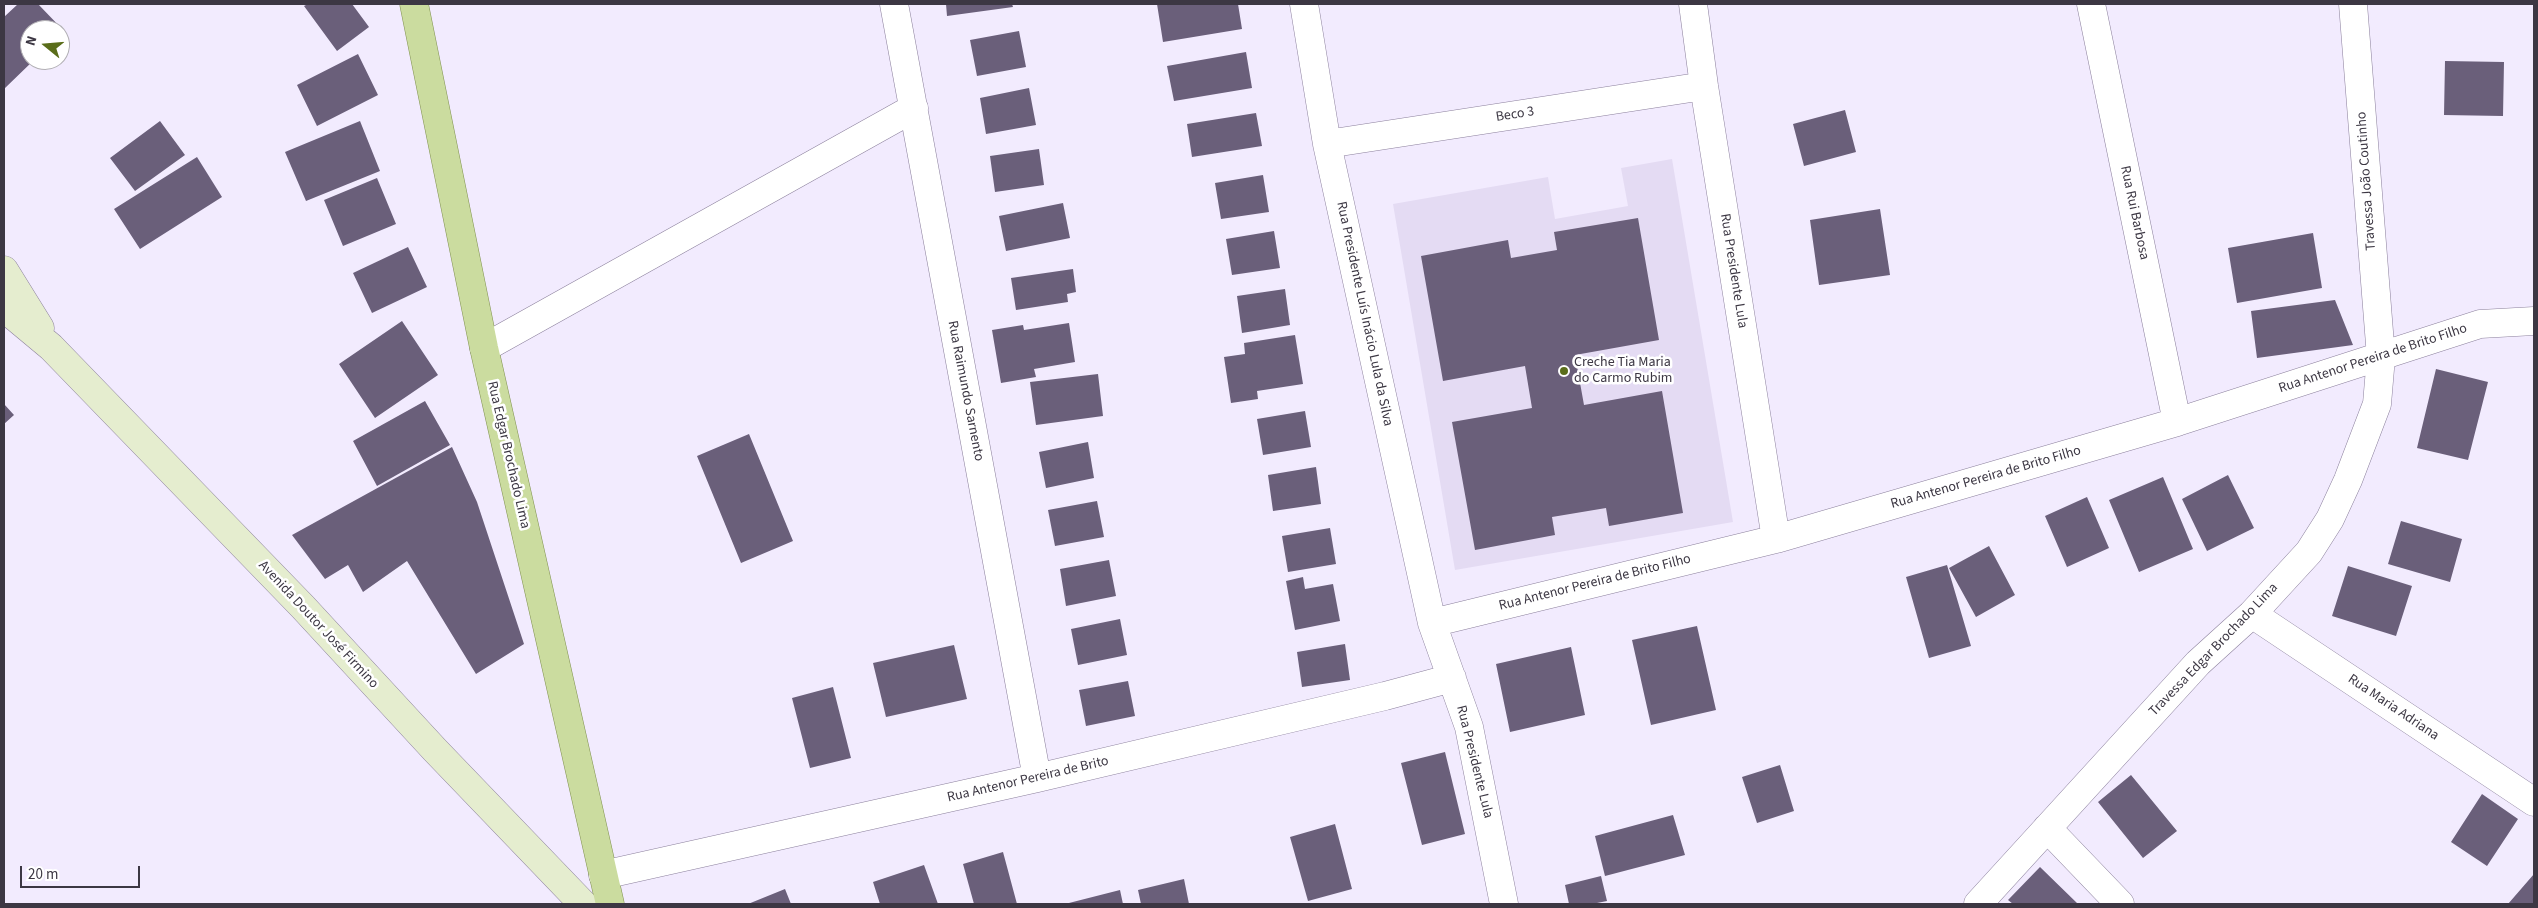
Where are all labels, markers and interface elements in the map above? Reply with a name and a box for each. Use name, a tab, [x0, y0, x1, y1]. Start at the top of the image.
north arrow	[20, 20, 70, 70]
text: N	[21, 34, 43, 48]
street label: Beco 3	[1495, 104, 1535, 126]
street label: Travessa João Coutinho	[2354, 111, 2380, 251]
street label: Rua Rui Barbosa	[2116, 164, 2152, 262]
street label: Rua Presidente Luís Inácio Lula da Silva	[1332, 200, 1396, 428]
street label: Rua Presidente Lula	[1716, 212, 1750, 330]
street label: Rua Raimundo Sarnento	[943, 319, 987, 463]
street label: Rua Antenor Pereira de Brito Filho	[2277, 321, 2469, 397]
place label: Creche Tia Maria do Carmo Rubim	[1574, 355, 1672, 388]
marker: Creche Tia Maria do Carmo Rubim	[1558, 365, 1570, 377]
street label: Rua Edgar Brochado Lima	[483, 380, 533, 530]
street label: Rua Antenor Pereira de Brito Filho	[1889, 443, 2083, 513]
street label: Rua Antenor Pereira de Brito Filho	[1497, 551, 1693, 615]
street label: Avenida Doutor José Firmino	[254, 558, 382, 692]
street label: Travessa Edgar Brochado Lima	[2146, 580, 2282, 720]
street label: Rua Maria Adriana	[2344, 671, 2442, 745]
street label: Rua Presidente Lula	[1452, 704, 1496, 820]
street label: Rua Antenor Pereira de Brito	[946, 753, 1110, 807]
scale bar	[22, 856, 142, 888]
text: 20 m	[28, 864, 58, 885]

